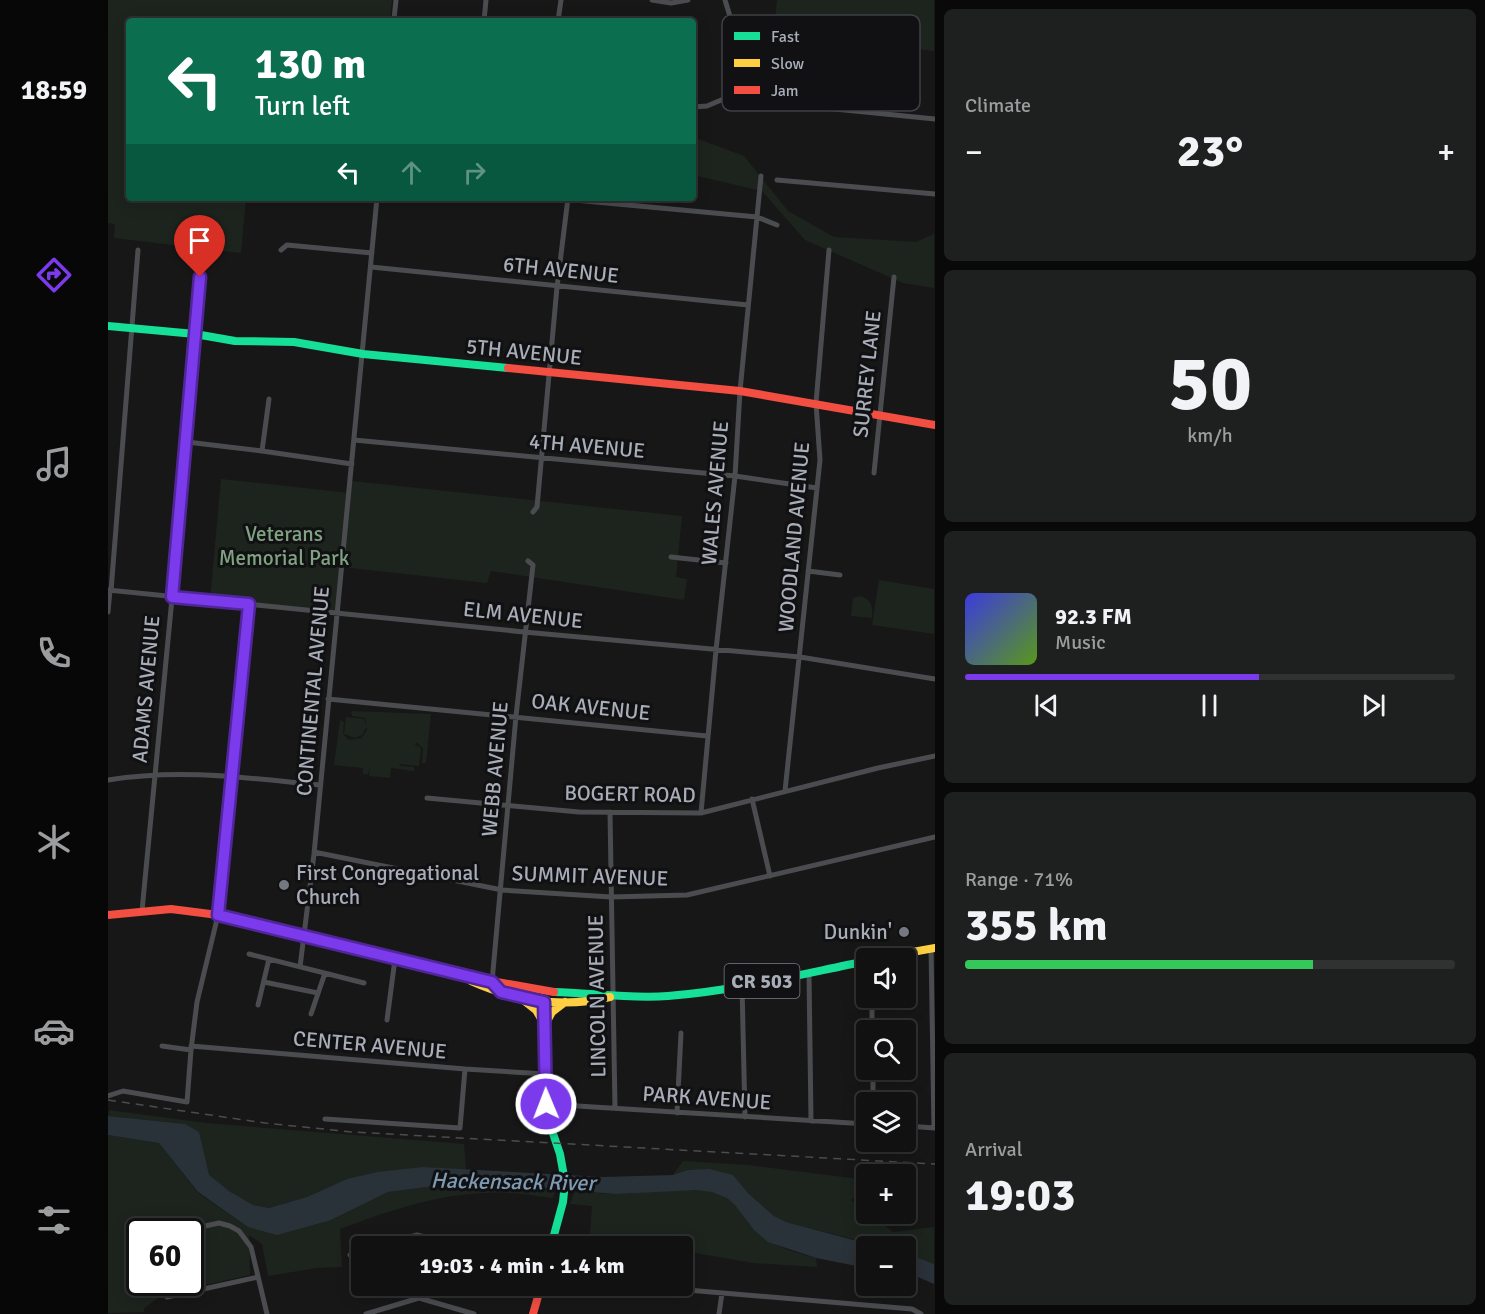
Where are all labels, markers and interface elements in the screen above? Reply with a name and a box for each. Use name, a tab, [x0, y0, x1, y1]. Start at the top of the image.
legend	[722, 15, 920, 111]
text: Fast	[771, 27, 800, 47]
text: 130 m	[255, 39, 366, 90]
icon: left	[156, 42, 234, 120]
text: Slow	[771, 54, 805, 74]
text: 18:59	[21, 74, 87, 107]
text: Jam	[771, 81, 799, 101]
text: Turn left	[255, 90, 350, 123]
text: Climate	[965, 93, 1031, 118]
text: 23°	[1177, 124, 1243, 179]
text: −	[965, 132, 983, 173]
text: +	[1437, 132, 1455, 173]
icon: left	[332, 156, 365, 189]
icon: ahead	[395, 156, 428, 189]
icon: right	[458, 156, 491, 189]
pin	[174, 215, 225, 277]
icon: arrive	[183, 224, 216, 257]
street label: 6TH AVENUE	[502, 251, 620, 289]
icon: directions	[33, 254, 75, 296]
street label: SURREY LANE	[847, 309, 887, 439]
street label: 5TH AVENUE	[465, 333, 583, 371]
text: 50	[1168, 336, 1252, 432]
street label: WALES AVENUE	[696, 420, 734, 566]
text: km/h	[1187, 423, 1233, 448]
street label: 4TH AVENUE	[528, 428, 646, 464]
street label: WOODLAND AVENUE	[773, 441, 815, 633]
icon: music	[33, 443, 75, 485]
park label: Veterans Memorial Park	[219, 521, 350, 571]
street label: CONTINENTAL AVENUE	[291, 585, 335, 797]
street label: ELM AVENUE	[462, 596, 584, 634]
text: 92.3 FM	[1055, 603, 1132, 630]
street label: ADAMS AVENUE	[127, 614, 165, 764]
text: Music	[1055, 630, 1106, 655]
icon: phone	[33, 632, 75, 674]
street label: OAK AVENUE	[530, 688, 652, 726]
icon: previous	[1030, 689, 1063, 722]
icon: pause	[1193, 689, 1226, 722]
icon: next	[1357, 689, 1390, 722]
street label: WEBB AVENUE	[476, 700, 514, 838]
street label: BOGERT ROAD	[564, 780, 696, 808]
icon: climate	[33, 821, 75, 863]
place label: First Congregational Church	[296, 860, 479, 910]
street label: SUMMIT AVENUE	[511, 860, 669, 892]
text: Range · 71%	[965, 867, 1073, 892]
marker: First Congregational Church	[277, 878, 291, 892]
text: 355 km	[965, 898, 1108, 953]
street label: LINCOLN AVENUE	[583, 914, 611, 1078]
place label: Dunkin'	[824, 919, 892, 945]
marker: Dunkin'	[897, 925, 911, 939]
map controls	[856, 948, 916, 1296]
button: sound	[856, 948, 916, 1008]
road number: CR 503	[724, 964, 800, 998]
icon: car	[33, 1010, 75, 1052]
button: search	[856, 1020, 916, 1080]
street label: CENTER AVENUE	[292, 1025, 448, 1065]
position arrow	[514, 1072, 578, 1136]
street label: PARK AVENUE	[642, 1081, 772, 1115]
button: layers	[856, 1092, 916, 1152]
text: Arrival	[965, 1137, 1023, 1162]
button: +	[856, 1164, 916, 1224]
water label: Hackensack River	[430, 1167, 598, 1196]
text: 19:03	[965, 1168, 1075, 1223]
icon: filters	[33, 1199, 75, 1241]
speed limit sign: 60	[126, 1218, 204, 1296]
button: −	[856, 1236, 916, 1296]
text: 19:03 · 4 min · 1.4 km	[419, 1252, 625, 1279]

